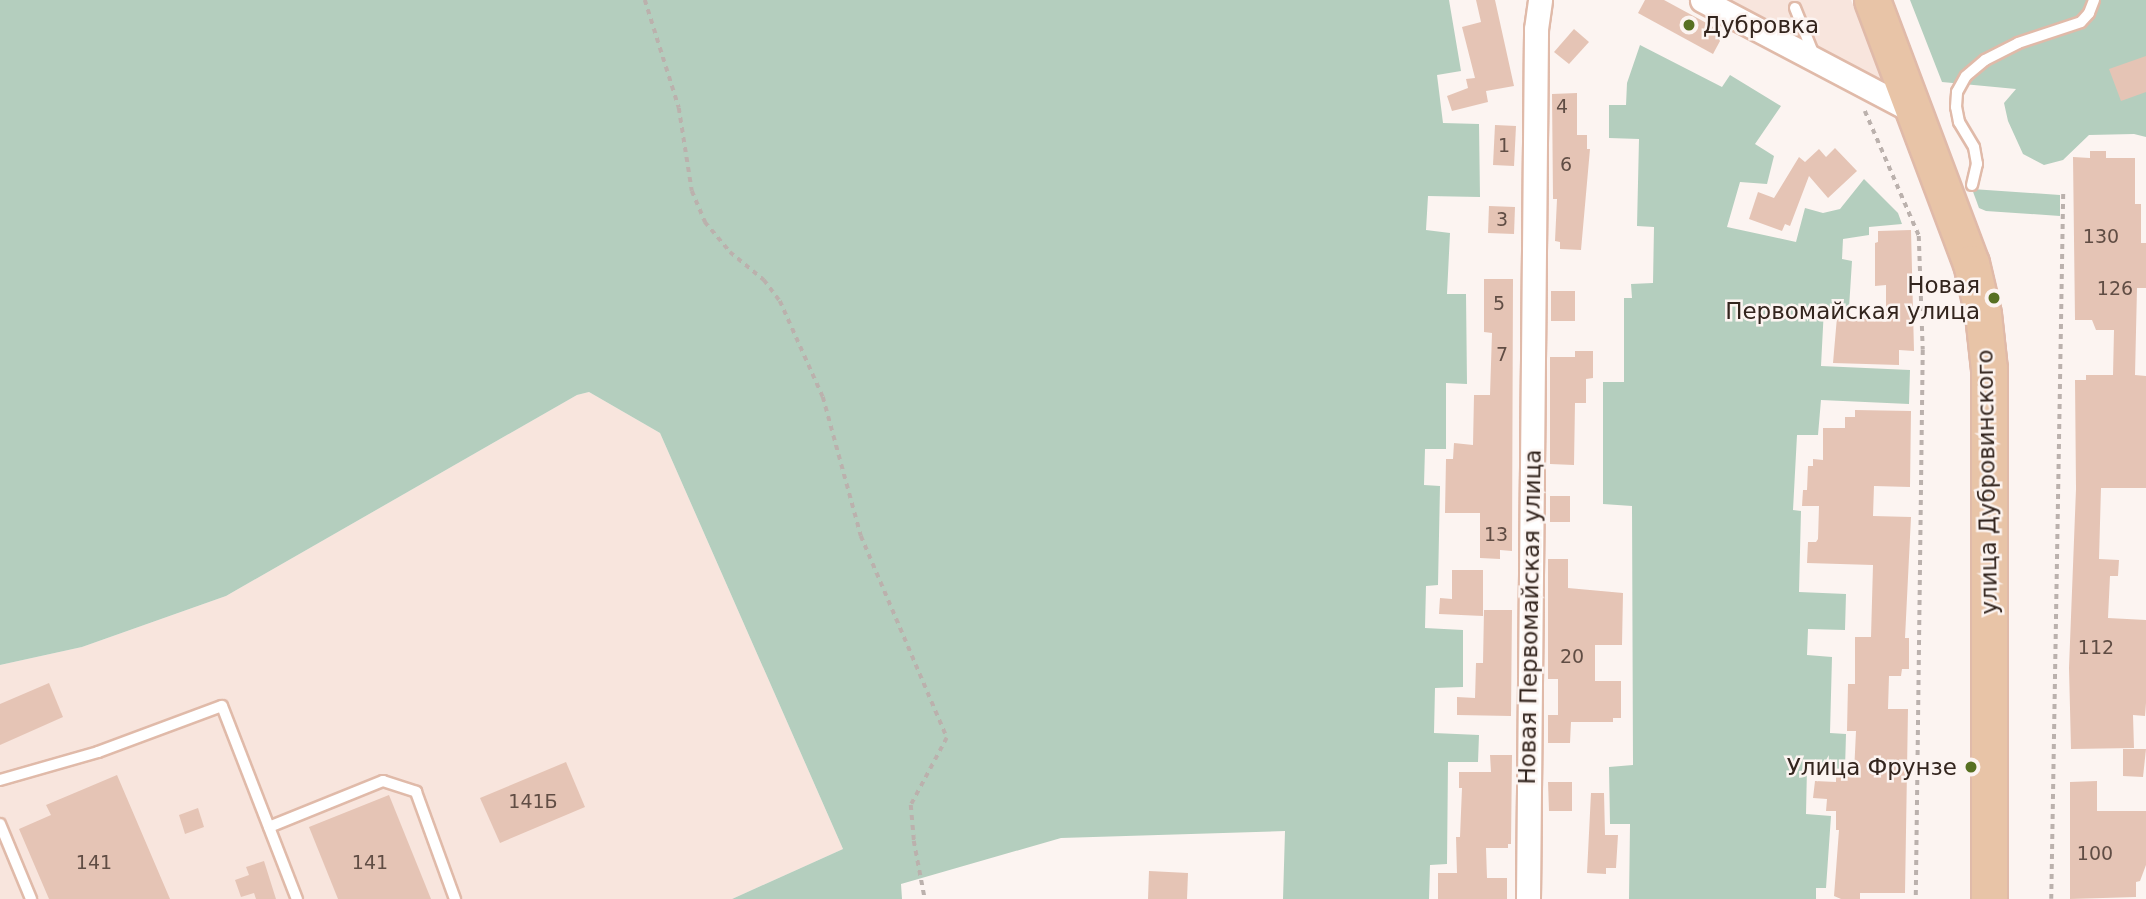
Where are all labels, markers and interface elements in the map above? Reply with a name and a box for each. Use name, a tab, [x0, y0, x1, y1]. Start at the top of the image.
place label: Дубровка	[1703, 11, 1819, 39]
marker: Дубровка	[1681, 17, 1697, 33]
house number: 4	[1556, 96, 1568, 118]
house number: 1	[1498, 135, 1510, 157]
house number: 6	[1560, 154, 1572, 176]
house number: 3	[1496, 209, 1508, 231]
house number: 130	[2083, 226, 2119, 248]
place label: Новая Первомайская улица	[1725, 271, 1980, 325]
house number: 126	[2097, 278, 2133, 300]
marker: Новая Первомайская улица	[1986, 290, 2002, 306]
house number: 5	[1493, 293, 1505, 315]
house number: 7	[1496, 344, 1508, 366]
street label: улица Дубровинского	[1971, 349, 2003, 615]
street label: Новая Первомайская улица	[1513, 449, 1547, 785]
house number: 13	[1484, 524, 1508, 546]
house number: 112	[2078, 637, 2114, 659]
house number: 20	[1560, 646, 1584, 668]
place label: Улица Фрунзе	[1787, 753, 1957, 781]
marker: Улица Фрунзе	[1963, 759, 1979, 775]
house number: 141Б	[508, 791, 558, 813]
house number: 100	[2077, 843, 2113, 865]
house number: 141	[76, 852, 112, 874]
house number: 141	[352, 852, 388, 874]

